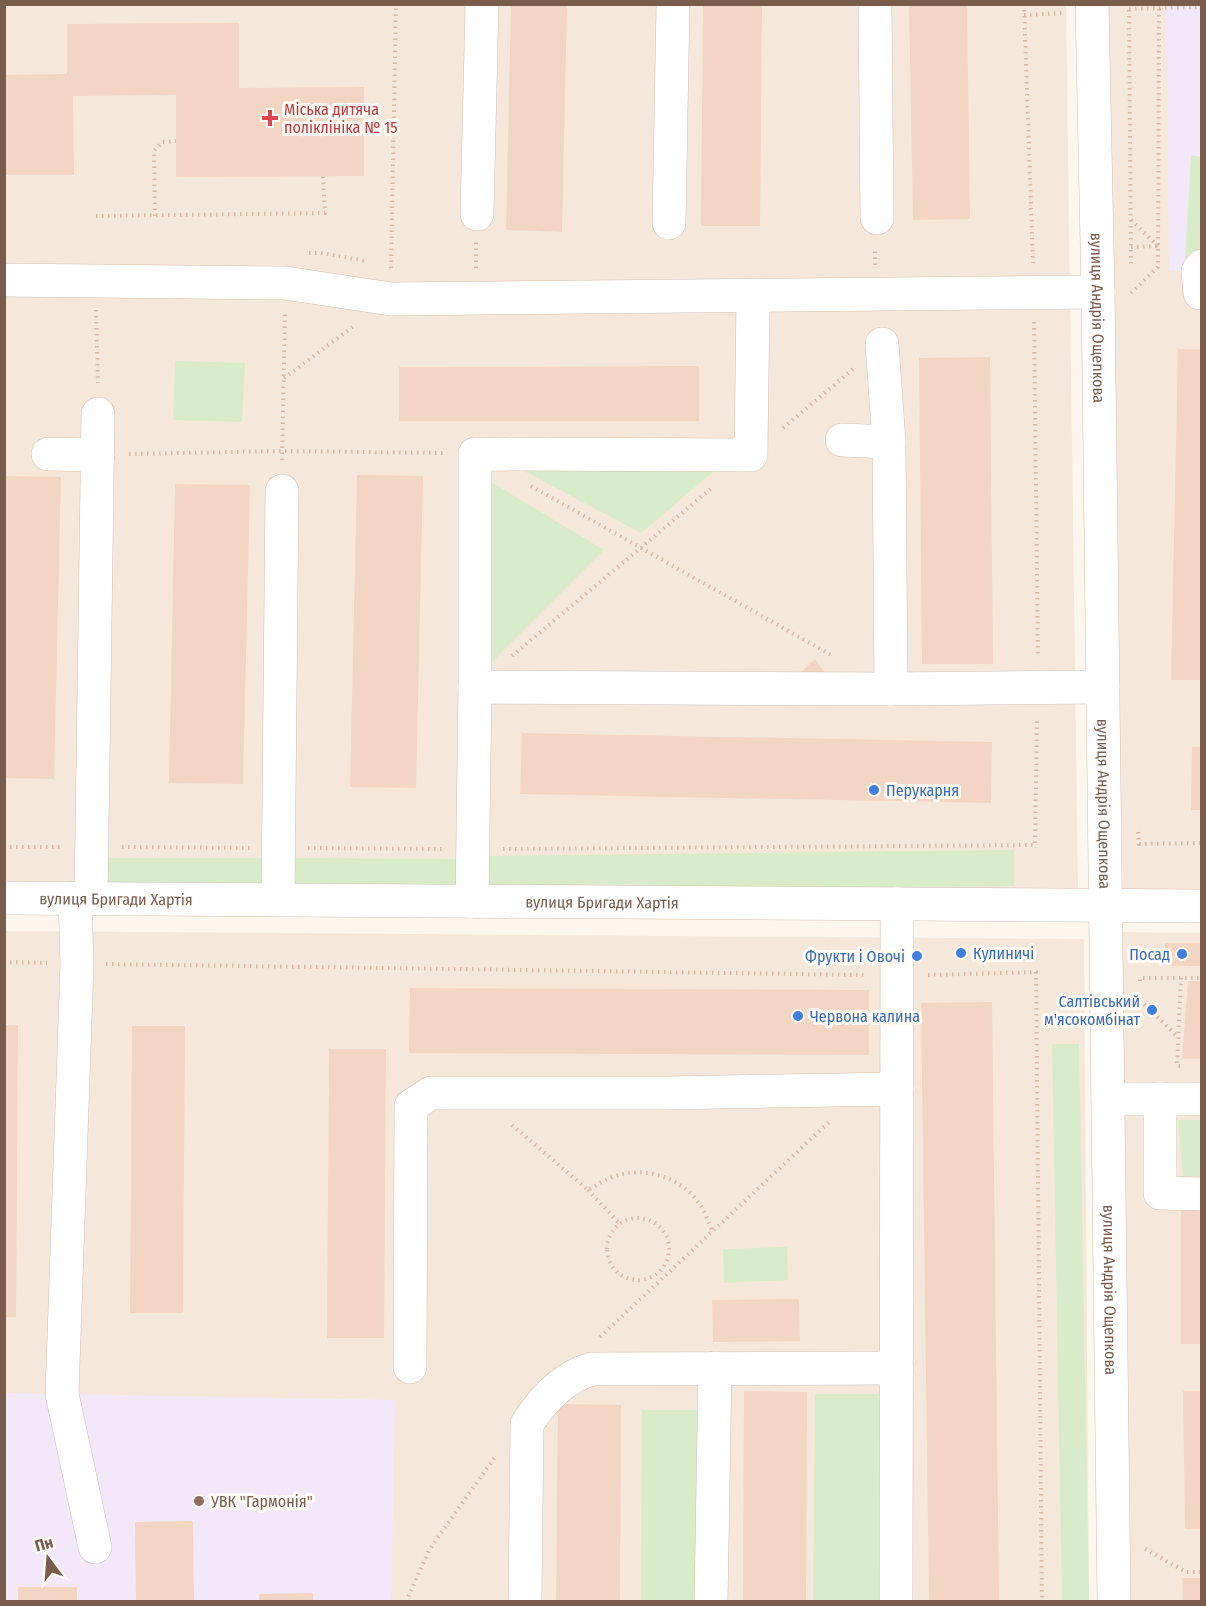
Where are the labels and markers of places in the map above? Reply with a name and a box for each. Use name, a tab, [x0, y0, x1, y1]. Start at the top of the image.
place label: Міська дитяча поліклініка № 15	[284, 100, 398, 137]
marker: Міська дитяча поліклініка № 15	[261, 109, 279, 127]
place label: Перукарня	[886, 781, 959, 800]
marker: Перукарня	[867, 783, 881, 797]
place label: Кулиничі	[973, 944, 1034, 963]
place label: Посад	[1129, 945, 1170, 964]
marker: Кулиничі	[954, 946, 968, 960]
place label: Фрукти і Овочі	[805, 947, 905, 966]
marker: Посад	[1175, 947, 1189, 961]
marker: Фрукти і Овочі	[910, 949, 924, 963]
place label: Салтівський м'ясокомбінат	[1044, 992, 1141, 1029]
marker: Салтівський м'ясокомбінат	[1145, 1003, 1159, 1017]
place label: Червона калина	[810, 1007, 920, 1026]
marker: Червона калина	[791, 1009, 805, 1023]
place label: УВК "Гармонія"	[210, 1492, 313, 1511]
marker: УВК "Гармонія"	[192, 1494, 206, 1508]

